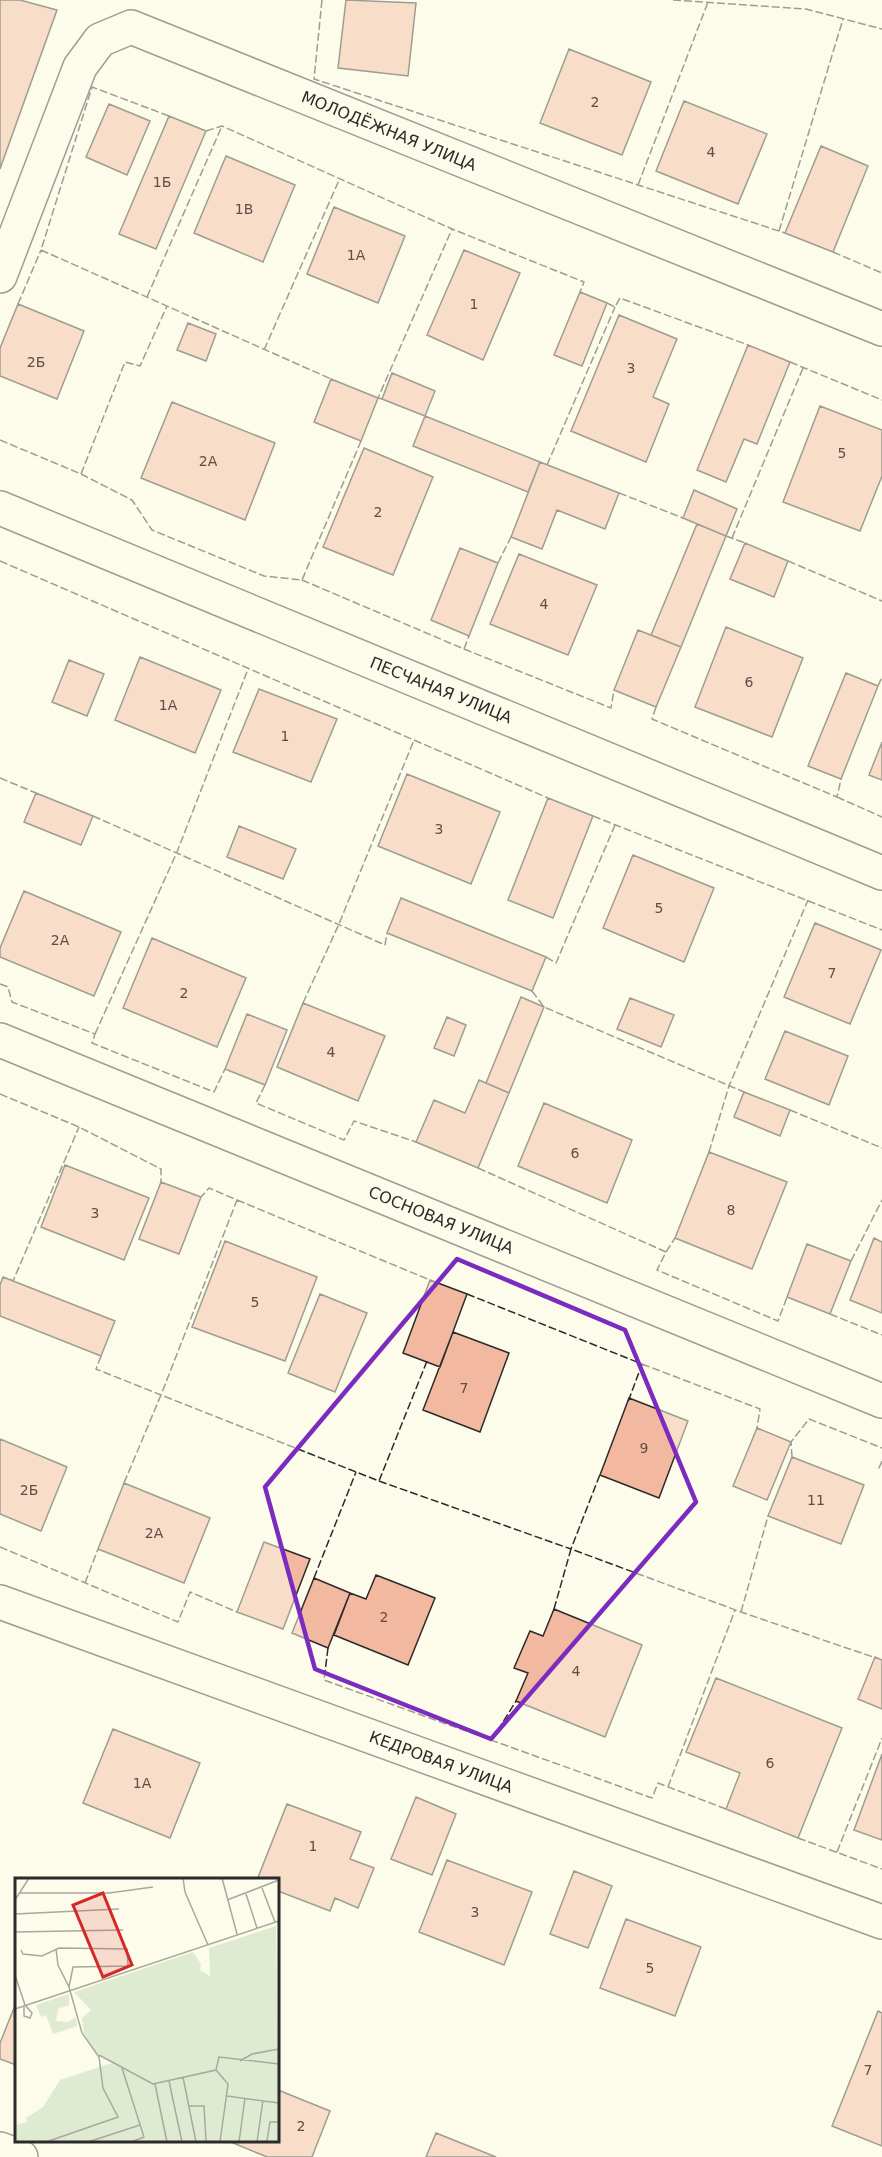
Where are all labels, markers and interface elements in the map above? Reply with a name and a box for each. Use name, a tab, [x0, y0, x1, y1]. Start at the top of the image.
street label: МОЛОДЁЖНАЯ УЛИЦА	[299, 87, 479, 175]
house number: 2	[591, 94, 599, 110]
house number: 4	[707, 144, 716, 160]
house number: 1Б	[153, 174, 171, 190]
house number: 1В	[235, 201, 253, 217]
house number: 1А	[347, 247, 366, 263]
house number: 1	[470, 296, 478, 312]
house number: 2Б	[27, 354, 45, 370]
house number: 3	[627, 360, 635, 376]
house number: 5	[838, 445, 846, 461]
house number: 2А	[199, 453, 218, 469]
house number: 2	[374, 504, 382, 520]
house number: 4	[540, 596, 549, 612]
street label: ПЕСЧАНАЯ УЛИЦА	[367, 653, 515, 727]
house number: 6	[745, 674, 754, 690]
house number: 1А	[159, 697, 178, 713]
house number: 1	[281, 728, 289, 744]
house number: 3	[435, 821, 443, 837]
house number: 5	[655, 900, 663, 916]
house number: 2А	[51, 932, 70, 948]
house number: 7	[828, 965, 836, 981]
house number: 2	[180, 985, 188, 1001]
house number: 4	[327, 1044, 336, 1060]
house number: 6	[571, 1145, 580, 1161]
street label: СОСНОВАЯ УЛИЦА	[366, 1182, 516, 1258]
house number: 8	[727, 1202, 735, 1218]
house number: 3	[91, 1205, 99, 1221]
house number: 5	[251, 1294, 259, 1310]
house number: 7	[460, 1380, 468, 1396]
house number: 9	[640, 1440, 648, 1456]
house number: 2Б	[20, 1482, 38, 1498]
house number: 11	[807, 1492, 825, 1508]
house number: 2А	[145, 1525, 164, 1541]
house number: 2	[380, 1609, 388, 1625]
house number: 4	[572, 1663, 581, 1679]
street label: КЕДРОВАЯ УЛИЦА	[367, 1727, 515, 1797]
house number: 6	[766, 1755, 775, 1771]
house number: 1А	[133, 1775, 152, 1791]
house number: 1	[309, 1838, 317, 1854]
inset map	[15, 1878, 279, 2142]
house number: 3	[471, 1904, 479, 1920]
house number: 5	[646, 1960, 654, 1976]
house number: 7	[864, 2062, 872, 2078]
house number: 2	[297, 2118, 305, 2134]

